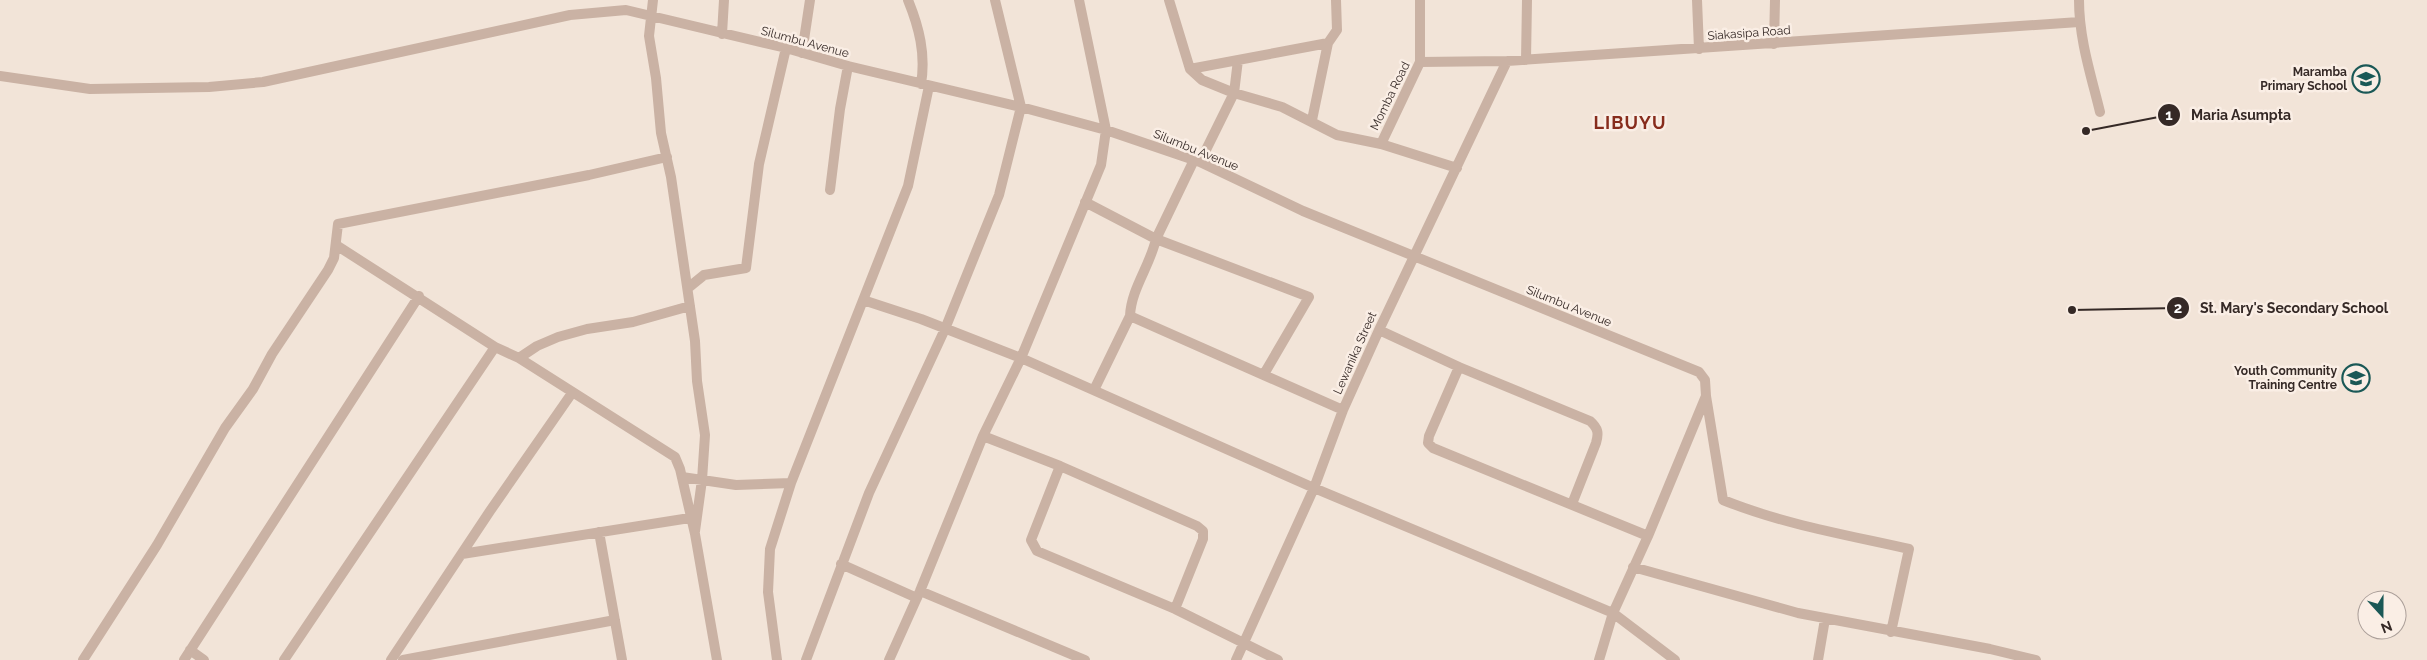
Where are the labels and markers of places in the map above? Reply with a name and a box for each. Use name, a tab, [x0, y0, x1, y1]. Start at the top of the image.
school or university icon: Maramba Primary School	[2351, 64, 2381, 94]
place label: Maramba Primary School	[2260, 65, 2347, 93]
callout: Maria Asumpta	[2156, 101, 2302, 130]
callout: St. Mary's Secondary School	[2165, 293, 2399, 322]
school or university icon: Youth Community Training Centre	[2341, 363, 2371, 393]
place label: Youth Community Training Centre	[2234, 364, 2337, 392]

